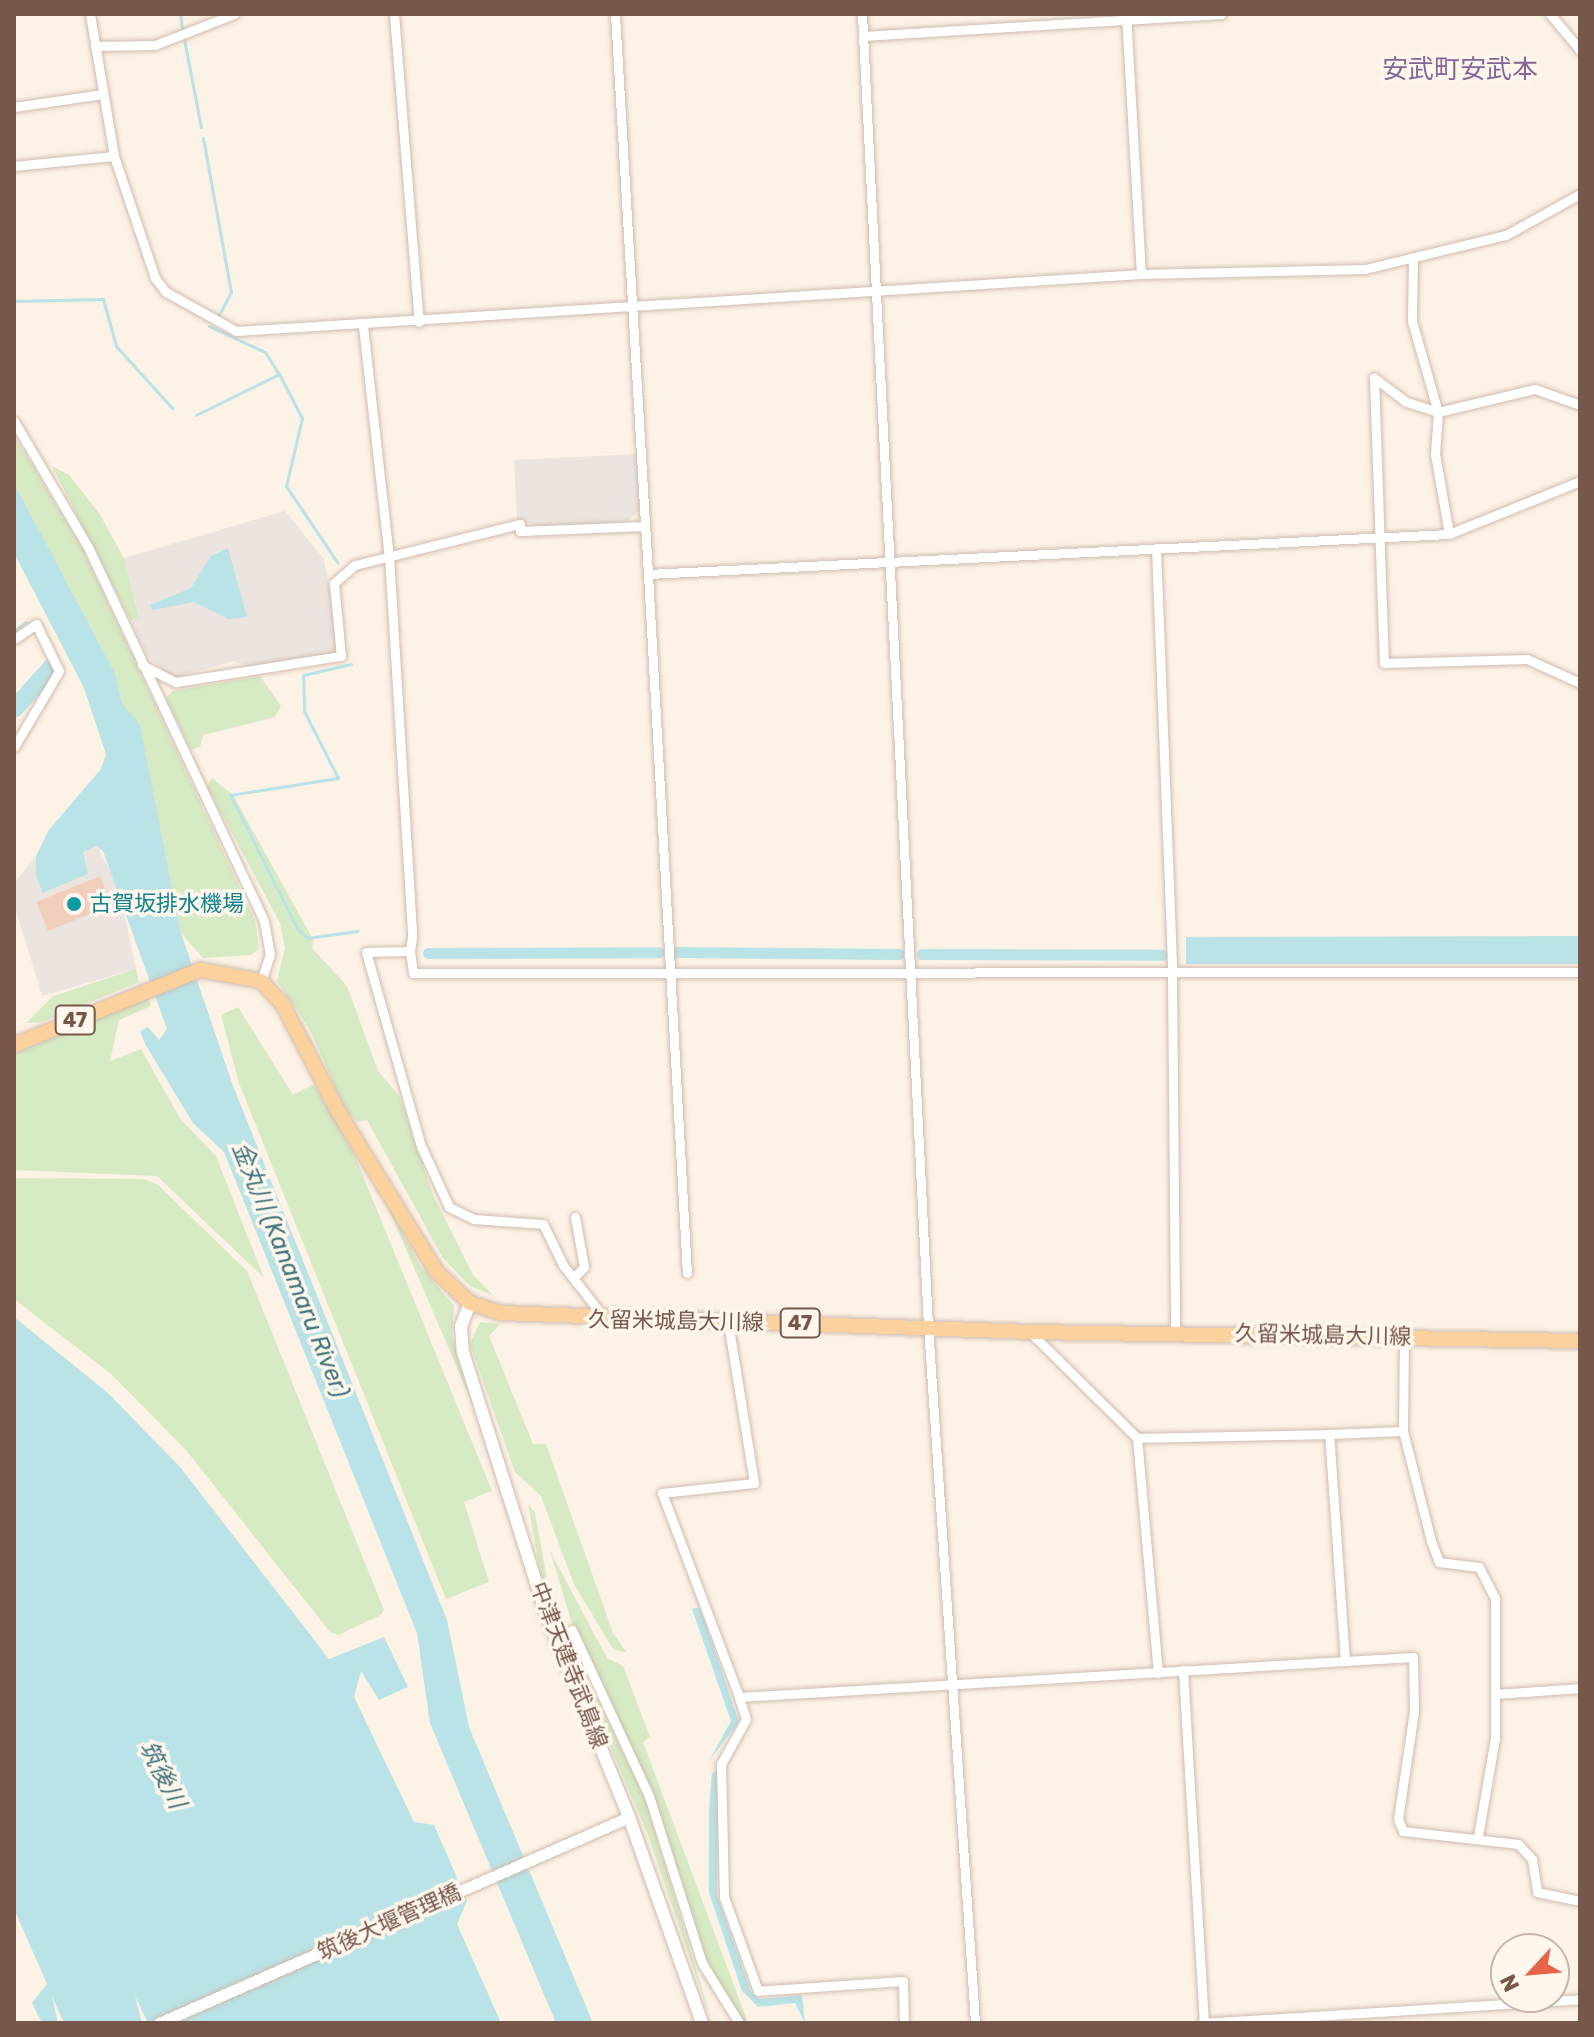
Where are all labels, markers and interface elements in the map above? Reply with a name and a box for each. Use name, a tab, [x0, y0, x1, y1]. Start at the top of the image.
district label: 安武町安武本	[1382, 54, 1538, 86]
place label: 古賀坂排水機場	[90, 891, 244, 917]
marker: 古賀坂排水機場	[65, 895, 83, 913]
road number: 47	[53, 1004, 97, 1036]
water label: 金丸川 (Kanamaru River)	[226, 1139, 354, 1401]
street label: 久留米城島大川線	[588, 1306, 764, 1336]
road number: 47	[778, 1307, 822, 1339]
street label: 久留米城島大川線	[1235, 1320, 1411, 1350]
street label: 中津天建寺武島線	[525, 1578, 613, 1752]
water label: 筑後川	[133, 1736, 191, 1814]
street label: 筑後大堰管理橋	[313, 1879, 465, 1965]
north arrow	[1490, 1933, 1570, 2013]
text: N	[1494, 1970, 1525, 1996]

